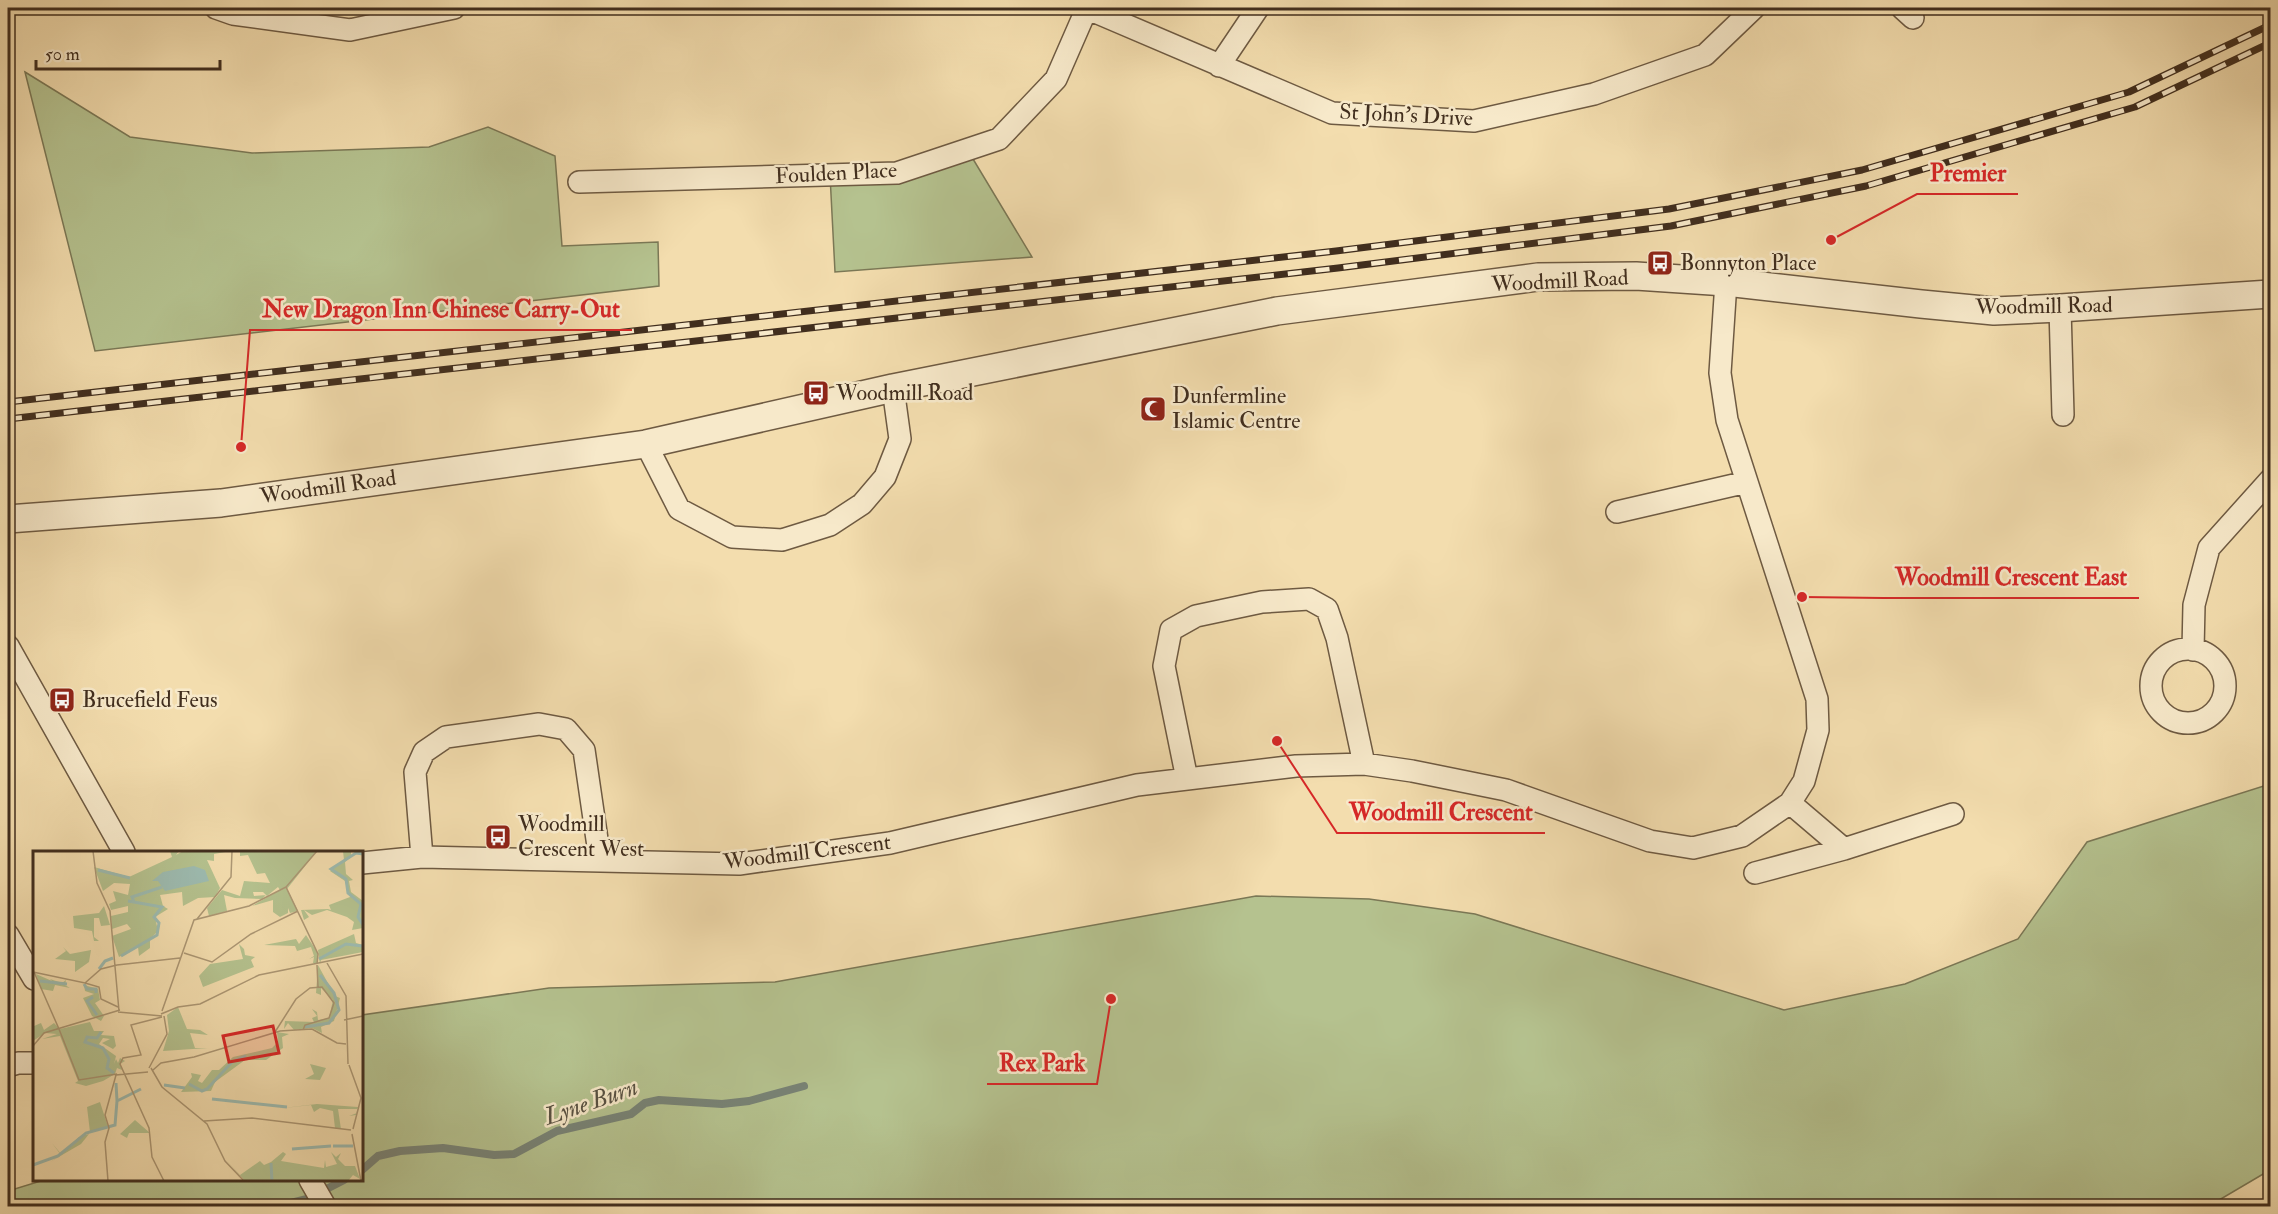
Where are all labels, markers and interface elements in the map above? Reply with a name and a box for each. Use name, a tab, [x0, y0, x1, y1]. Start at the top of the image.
scale bar	[36, 33, 220, 71]
text: 50 m	[45, 43, 80, 66]
street label: St John's Drive	[1339, 98, 1473, 132]
callout: Premier	[1917, 152, 2018, 194]
street label: Foulden Place	[774, 156, 898, 190]
text: Premier	[1930, 158, 2007, 189]
bus stop icon: Bonnyton Place	[1645, 248, 1675, 278]
place label: Bonnyton Place	[1680, 249, 1816, 277]
street label: Woodmill Road	[1490, 263, 1629, 299]
callout: New Dragon Inn Chinese Carry-Out	[250, 288, 632, 330]
street label: Woodmill Road	[1974, 291, 2113, 321]
text: New Dragon Inn Chinese Carry-Out	[261, 294, 620, 325]
bus stop icon: Woodmill Road	[801, 378, 831, 408]
place label: Woodmill Road	[835, 379, 973, 407]
place label: Dunfermline Islamic Centre	[1172, 382, 1300, 435]
mosque icon: Dunfermline Islamic Centre	[1138, 394, 1168, 424]
street label: Woodmill Road	[257, 464, 398, 511]
callout: Woodmill Crescent East	[1883, 556, 2139, 598]
text: Woodmill Crescent East	[1894, 562, 2127, 593]
bus stop icon: Brucefield Feus	[47, 685, 77, 715]
place label: Brucefield Feus	[82, 686, 218, 714]
callout: Woodmill Crescent	[1337, 791, 1545, 833]
text: Woodmill Crescent	[1348, 797, 1533, 828]
place label: Woodmill Crescent West	[517, 810, 644, 863]
bus stop icon: Woodmill Crescent West	[483, 822, 513, 852]
street label: Woodmill Crescent	[721, 828, 892, 876]
inset map	[33, 851, 363, 1181]
callout: Rex Park	[987, 1042, 1097, 1084]
text: Rex Park	[999, 1048, 1086, 1079]
water label: Lyne Burn	[539, 1072, 642, 1133]

